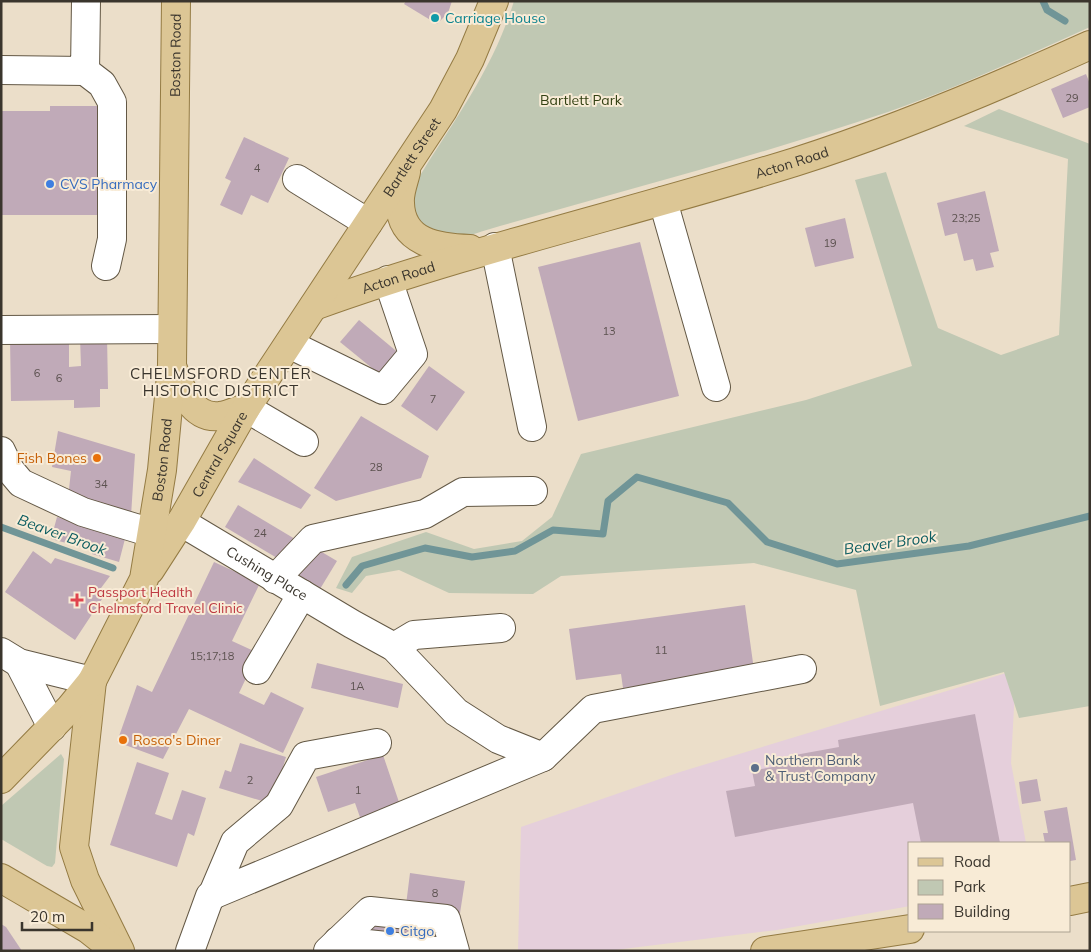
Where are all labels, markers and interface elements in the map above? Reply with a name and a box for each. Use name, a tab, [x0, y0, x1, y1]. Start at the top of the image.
place label: Carriage House	[445, 9, 546, 27]
marker: Carriage House	[429, 12, 441, 24]
street label: Boston Road	[166, 13, 185, 97]
park label: Bartlett Park	[540, 91, 623, 109]
house number: 29	[1065, 91, 1079, 105]
street label: Bartlett Street	[379, 114, 445, 200]
street label: Acton Road	[753, 143, 831, 183]
house number: 4	[254, 161, 261, 175]
place label: CVS Pharmacy	[60, 175, 158, 193]
marker: CVS Pharmacy	[44, 178, 56, 190]
house number: 23;25	[952, 211, 981, 225]
house number: 19	[823, 236, 837, 250]
street label: Acton Road	[359, 257, 437, 298]
house number: 13	[602, 324, 616, 338]
district label: CHELMSFORD CENTER HISTORIC DISTRICT	[130, 364, 312, 400]
house number: 6	[34, 366, 41, 380]
house number: 6	[56, 371, 63, 385]
house number: 7	[430, 392, 436, 406]
street label: Central Square	[188, 408, 251, 501]
street label: Boston Road	[148, 417, 176, 503]
place label: Fish Bones	[17, 449, 87, 467]
marker: Fish Bones	[91, 452, 103, 464]
house number: 28	[369, 460, 383, 474]
house number: 34	[94, 477, 108, 491]
water label: Beaver Brook	[15, 510, 110, 560]
house number: 24	[253, 526, 267, 540]
water label: Beaver Brook	[843, 526, 939, 558]
street label: Cushing Place	[223, 542, 311, 604]
place label: Passport Health Chelmsford Travel Clinic	[88, 583, 243, 617]
marker: Passport Health Chelmsford Travel Clinic	[70, 593, 84, 607]
house number: 11	[654, 643, 668, 657]
house number: 15;17;18	[190, 649, 235, 663]
house number: 1A	[350, 679, 364, 693]
place label: Rosco's Diner	[133, 731, 222, 749]
marker: Rosco's Diner	[117, 734, 129, 746]
place label: Northern Bank & Trust Company	[765, 751, 876, 785]
marker: Northern Bank & Trust Company	[749, 762, 761, 774]
house number: 2	[247, 773, 254, 787]
house number: 1	[355, 783, 361, 797]
legend	[908, 842, 1071, 932]
text: Road	[954, 852, 991, 871]
text: Park	[954, 877, 986, 896]
house number: 8	[432, 886, 439, 900]
scale bar	[22, 900, 92, 932]
text: Building	[954, 902, 1010, 921]
text: 20 m	[30, 907, 65, 926]
place label: Citgo	[400, 922, 434, 940]
marker: Citgo	[384, 925, 396, 937]

